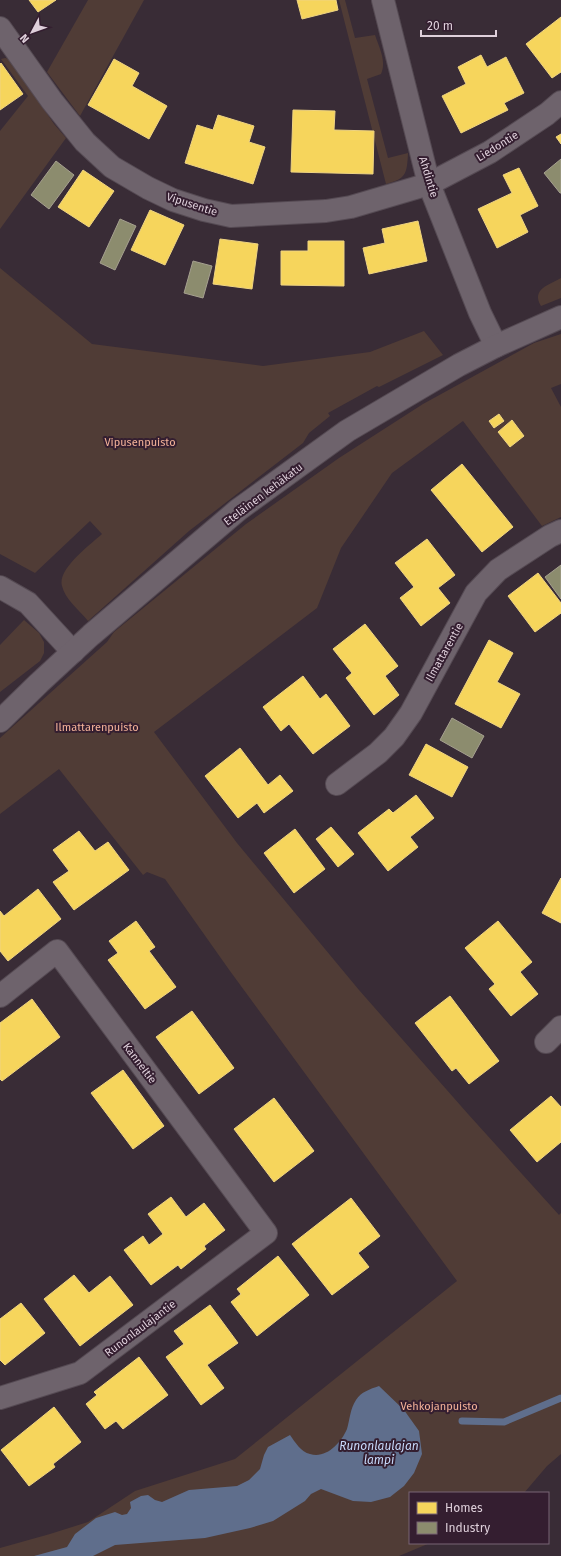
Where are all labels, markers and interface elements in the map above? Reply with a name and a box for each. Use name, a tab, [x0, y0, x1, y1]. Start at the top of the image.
north arrow	[12, 12, 52, 52]
scale bar	[421, 12, 496, 38]
text: 20 m	[427, 19, 453, 33]
text: N	[18, 31, 32, 45]
street label: Liedontie	[474, 128, 521, 164]
street label: Ahdintie	[416, 155, 441, 199]
street label: Vipusentie	[165, 190, 219, 219]
park label: Vipusenpuisto	[104, 436, 176, 449]
street label: Eteläinen kehäkatu	[221, 461, 305, 528]
street label: Ilmattarentie	[423, 621, 466, 684]
park label: Ilmattarenpuisto	[55, 721, 139, 734]
street label: Kanneltie	[120, 1040, 159, 1086]
street label: Runonlaulajantie	[102, 1297, 178, 1359]
park label: Vehkojanpuisto	[400, 1400, 478, 1413]
water label: Runonlaulajan lampi	[339, 1439, 419, 1467]
legend	[409, 1492, 549, 1544]
text: Homes	[445, 1501, 483, 1515]
text: Industry	[445, 1521, 490, 1535]

